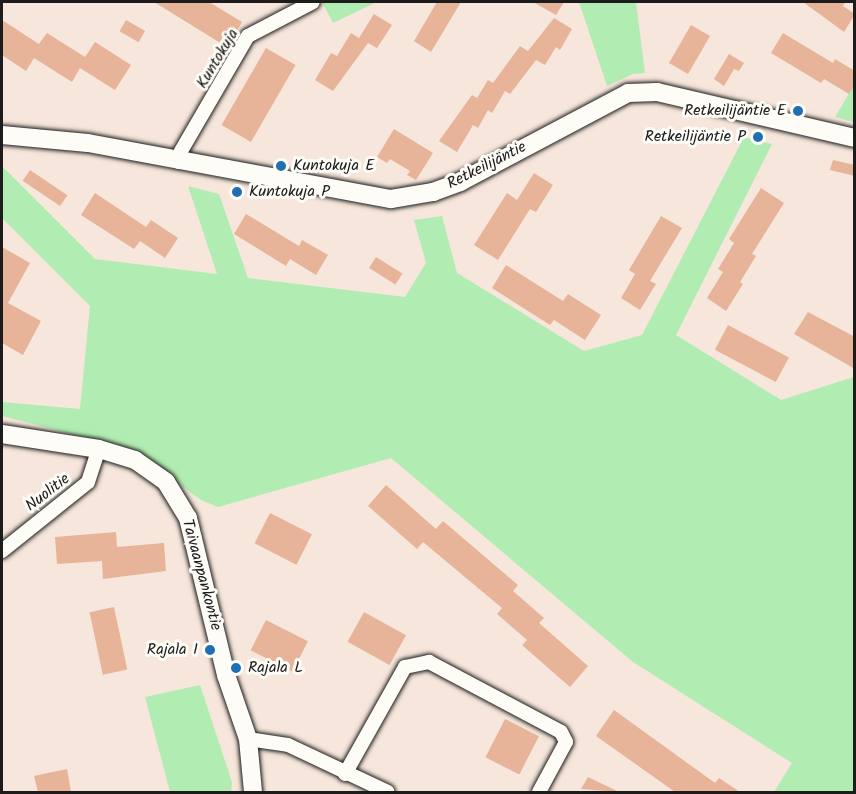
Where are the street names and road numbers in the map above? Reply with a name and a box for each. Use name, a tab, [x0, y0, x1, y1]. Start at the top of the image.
street label: Kuntokuja	[193, 26, 243, 92]
street label: Retkeilijäntie	[444, 138, 530, 194]
street label: Nuolitie	[22, 470, 74, 516]
street label: Taivaanpankontie	[177, 517, 225, 633]

